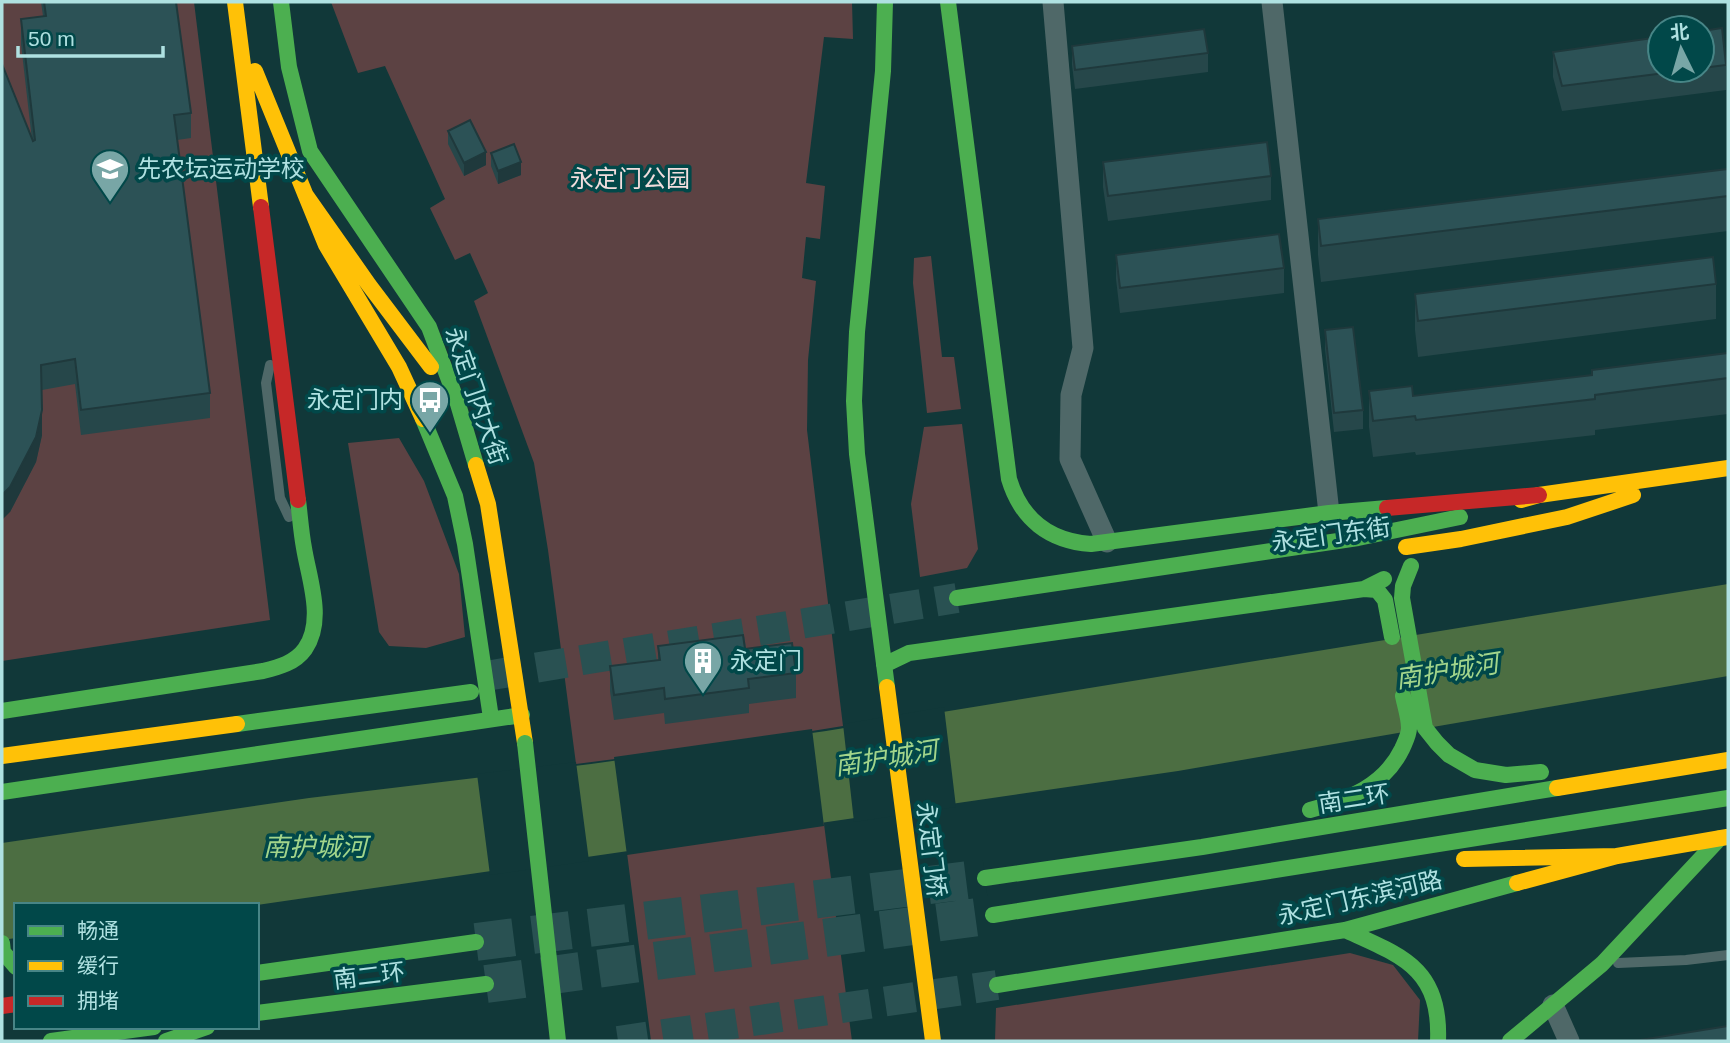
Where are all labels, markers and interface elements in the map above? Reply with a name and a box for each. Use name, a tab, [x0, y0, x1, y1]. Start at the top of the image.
scale bar	[18, 14, 163, 58]
north arrow	[1646, 14, 1716, 84]
text: 北	[1669, 21, 1690, 44]
text: 50 m	[28, 27, 75, 50]
school or university icon: 先农坛运动学校	[89, 148, 131, 203]
place label: 先农坛运动学校	[137, 155, 305, 182]
park label: 永定门公园	[570, 165, 690, 192]
street label: 永定门内大街	[440, 323, 513, 468]
bus stop icon: 永定门内	[409, 379, 451, 434]
place label: 永定门内	[307, 386, 403, 413]
street label: 永定门东街	[1270, 513, 1392, 556]
building icon: 永定门	[682, 640, 724, 695]
place label: 永定门	[730, 647, 802, 674]
water label: 南护城河	[1393, 647, 1506, 694]
water label: 南护城河	[832, 734, 945, 781]
street label: 南二环	[1316, 780, 1392, 817]
street label: 永定门桥	[912, 801, 951, 899]
water label: 南护城河	[263, 832, 372, 862]
street label: 永定门东滨河路	[1275, 865, 1445, 930]
legend	[14, 903, 259, 1029]
text: 畅通	[77, 919, 119, 942]
text: 缓行	[77, 954, 119, 977]
street label: 南二环	[332, 958, 406, 993]
text: 拥堵	[77, 989, 119, 1012]

